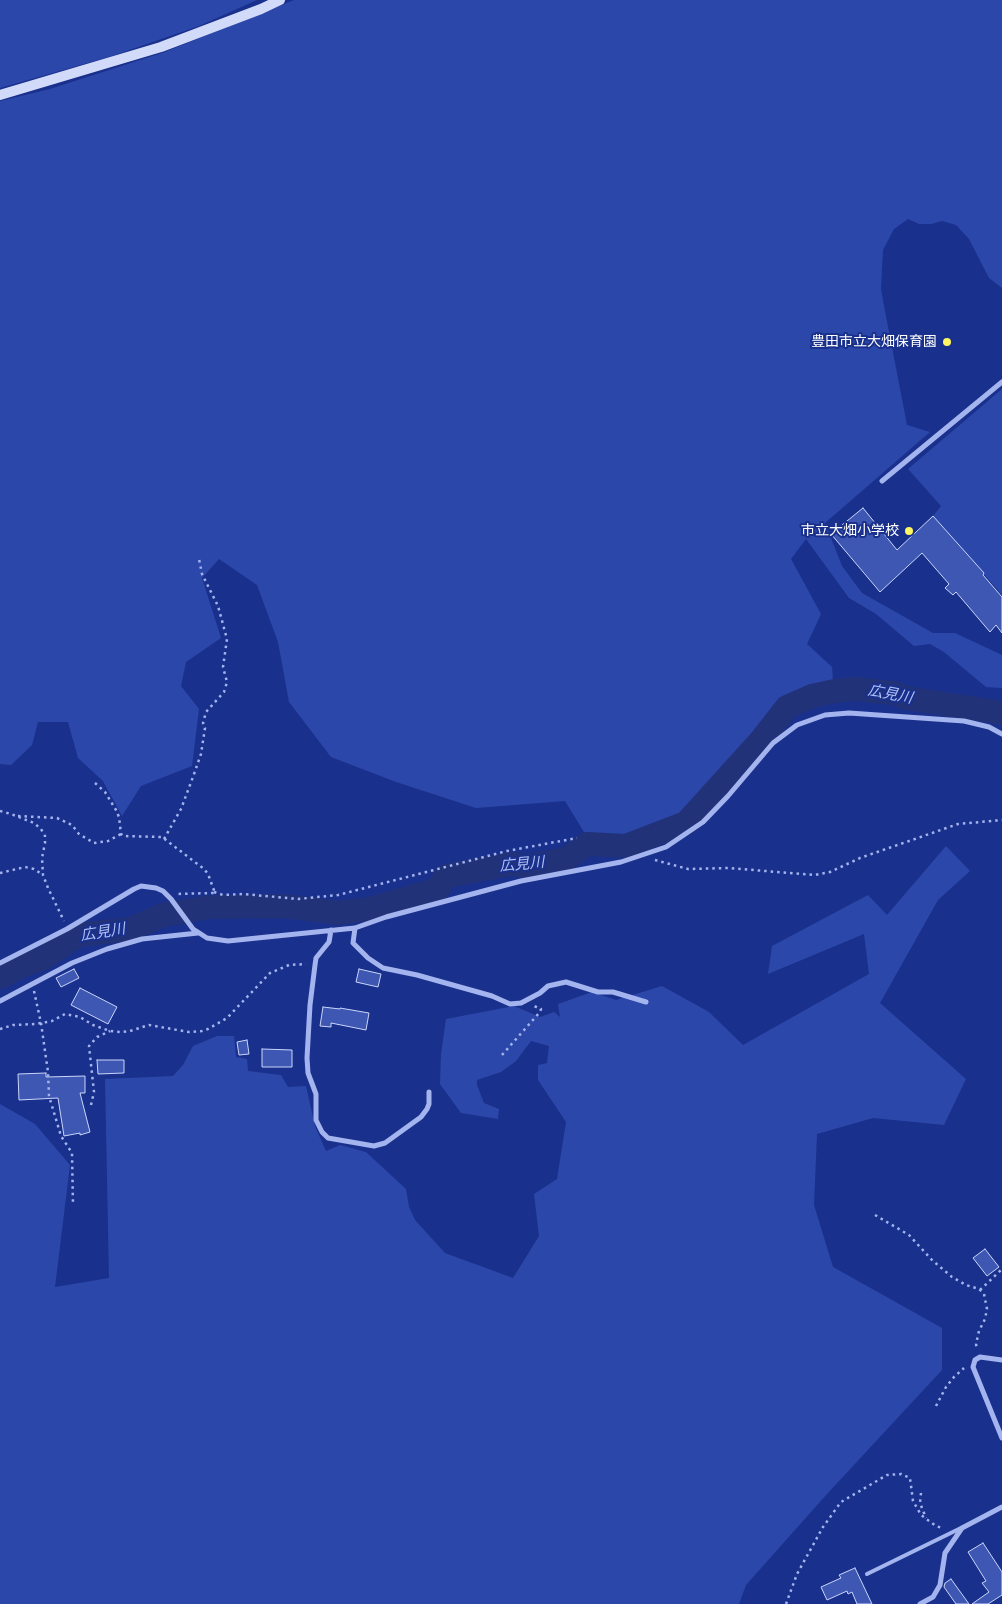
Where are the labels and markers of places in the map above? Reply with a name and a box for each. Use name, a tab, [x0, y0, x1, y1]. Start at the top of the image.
place label: 豊田市立大畑保育園	[811, 334, 937, 350]
marker: 豊田市立大畑保育園	[941, 336, 953, 348]
place label: 市立大畑小学校	[801, 523, 899, 539]
marker: 市立大畑小学校	[903, 525, 915, 537]

